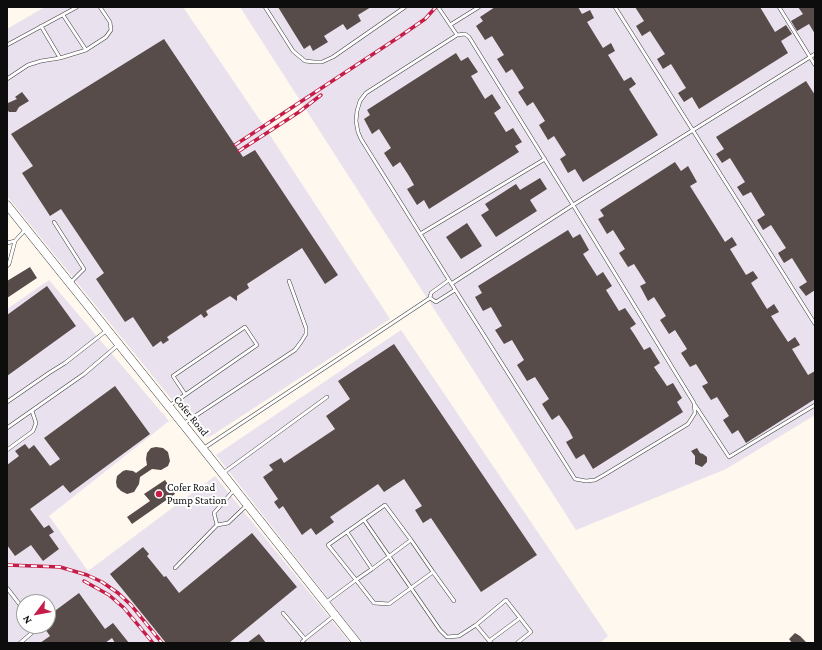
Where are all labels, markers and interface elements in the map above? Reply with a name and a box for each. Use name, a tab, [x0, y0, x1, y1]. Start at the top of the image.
street label: Cofer Road	[171, 393, 211, 439]
place label: Cofer Road Pump Station	[167, 481, 227, 507]
marker: Cofer Road Pump Station	[154, 489, 164, 499]
north arrow	[16, 594, 56, 634]
text: N	[20, 613, 34, 626]

